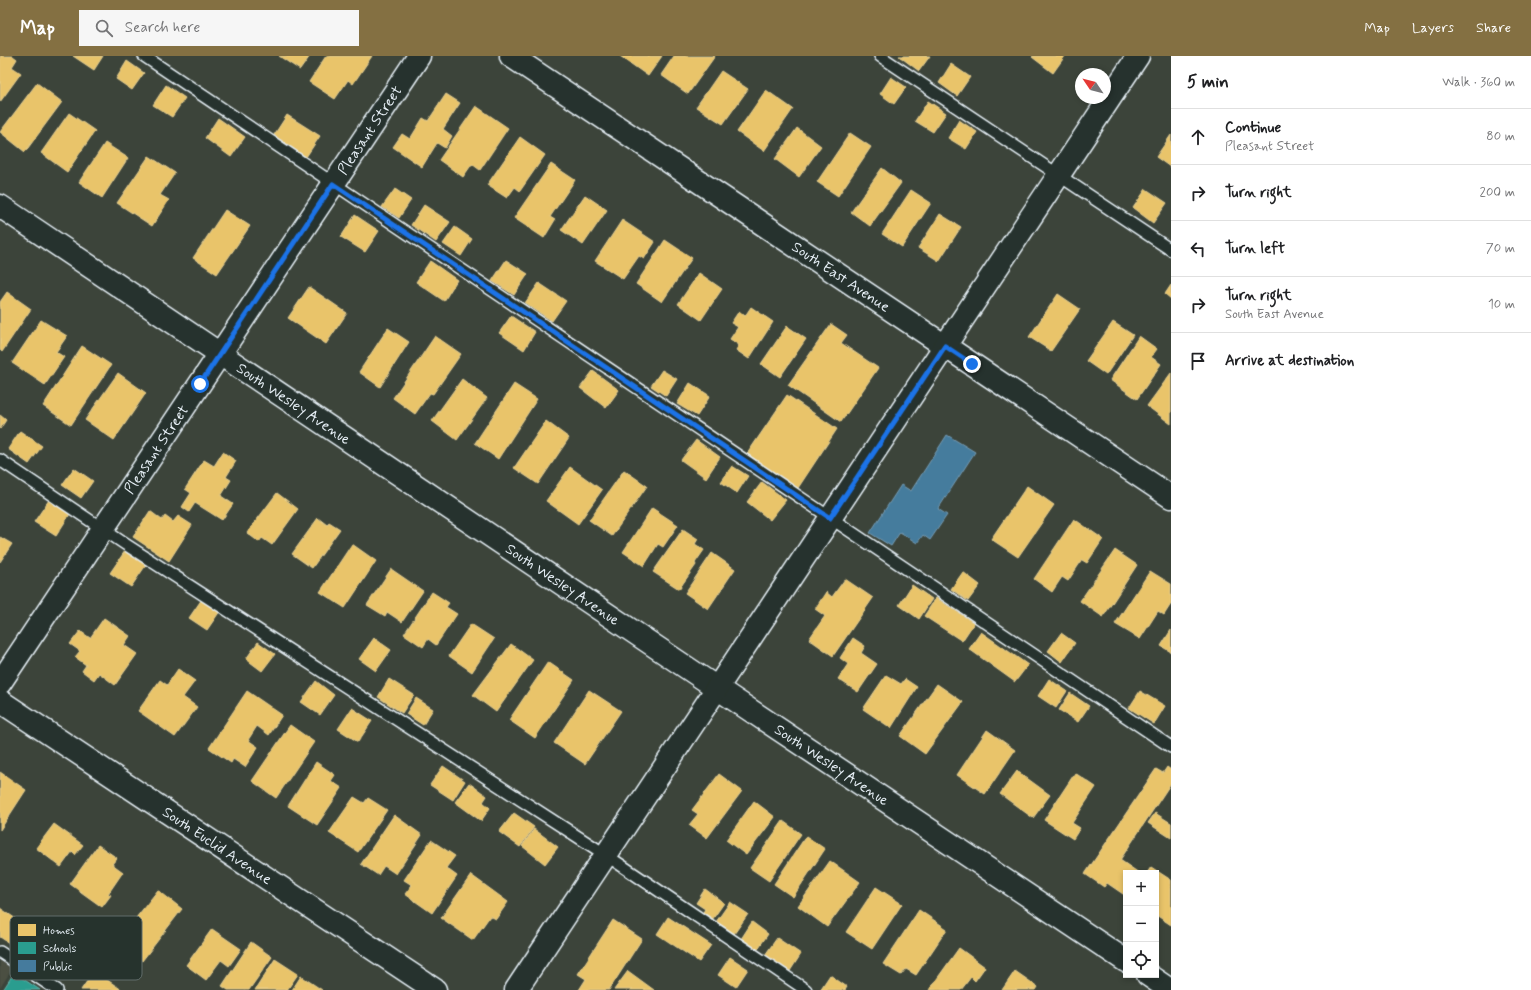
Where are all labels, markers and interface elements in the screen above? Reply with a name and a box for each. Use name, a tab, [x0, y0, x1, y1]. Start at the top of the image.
search box	[79, 10, 359, 46]
text: Map	[20, 16, 55, 41]
icon: search	[93, 17, 115, 39]
text: Search here	[125, 18, 200, 38]
text: Map	[1364, 19, 1390, 37]
text: Layers	[1412, 19, 1454, 37]
text: Share	[1476, 19, 1511, 37]
north arrow	[1075, 68, 1111, 104]
text: 5 min	[1187, 71, 1229, 93]
text: Walk · 360 m	[1442, 74, 1515, 91]
street label: Pleasant Street	[333, 82, 407, 179]
text: Continue	[1225, 118, 1281, 138]
icon: ahead	[1187, 126, 1209, 148]
text: 80 m	[1486, 128, 1515, 145]
text: Pleasant Street	[1225, 138, 1314, 155]
icon: right	[1187, 182, 1209, 204]
text: Turn right	[1225, 183, 1292, 203]
text: 200 m	[1480, 184, 1515, 201]
street label: South East Avenue	[787, 237, 894, 317]
icon: left	[1187, 238, 1209, 260]
text: Turn left	[1225, 239, 1285, 259]
text: 70 m	[1486, 240, 1515, 257]
text: Turn right	[1225, 286, 1292, 306]
icon: right	[1187, 294, 1209, 316]
text: 10 m	[1488, 296, 1515, 313]
text: South East Avenue	[1225, 306, 1324, 323]
icon: arrive	[1187, 350, 1209, 372]
text: Arrive at destination	[1225, 351, 1354, 371]
route end	[963, 355, 981, 373]
street label: South Wesley Avenue	[232, 359, 354, 450]
route start	[191, 375, 209, 393]
street label: Pleasant Street	[120, 401, 194, 498]
street label: South Wesley Avenue	[501, 539, 623, 631]
street label: South Wesley Avenue	[770, 720, 892, 811]
street label: South Euclid Avenue	[158, 803, 276, 890]
map controls	[1123, 870, 1159, 978]
button: +	[1123, 870, 1159, 906]
button: −	[1123, 906, 1159, 942]
legend	[10, 916, 142, 980]
text: Homes	[43, 924, 75, 938]
text: Schools	[43, 942, 77, 956]
button: locate	[1123, 942, 1159, 978]
text: Public	[43, 960, 73, 974]

